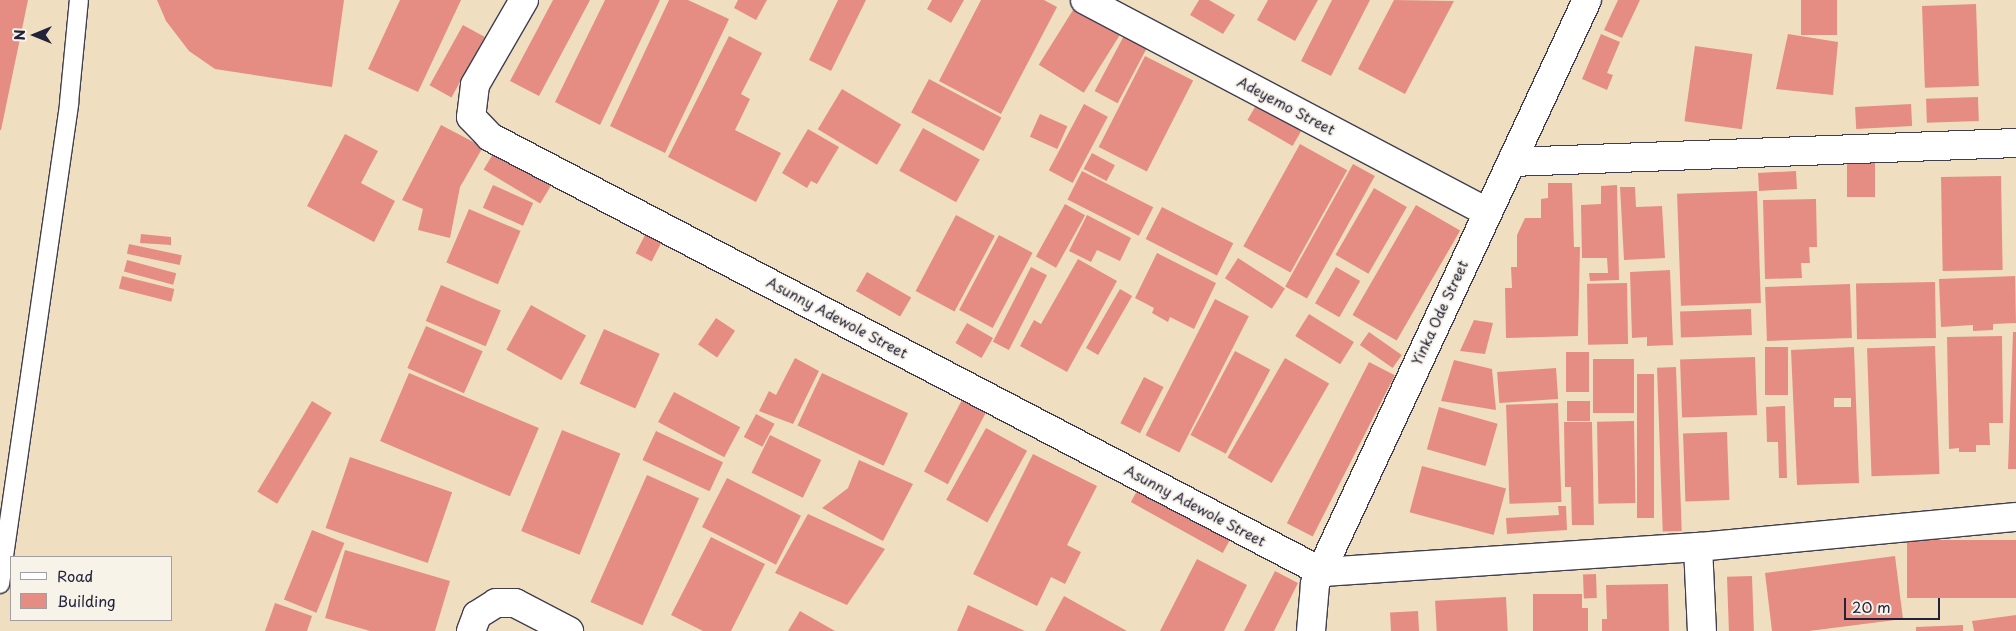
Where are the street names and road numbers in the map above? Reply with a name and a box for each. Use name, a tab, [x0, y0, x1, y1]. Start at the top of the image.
street label: Adeyemo Street	[1235, 73, 1337, 139]
street label: Yinka Ode Street	[1408, 257, 1472, 369]
street label: Asunny Adewole Street	[763, 274, 911, 362]
street label: Asunny Adewole Street	[1121, 462, 1269, 550]

